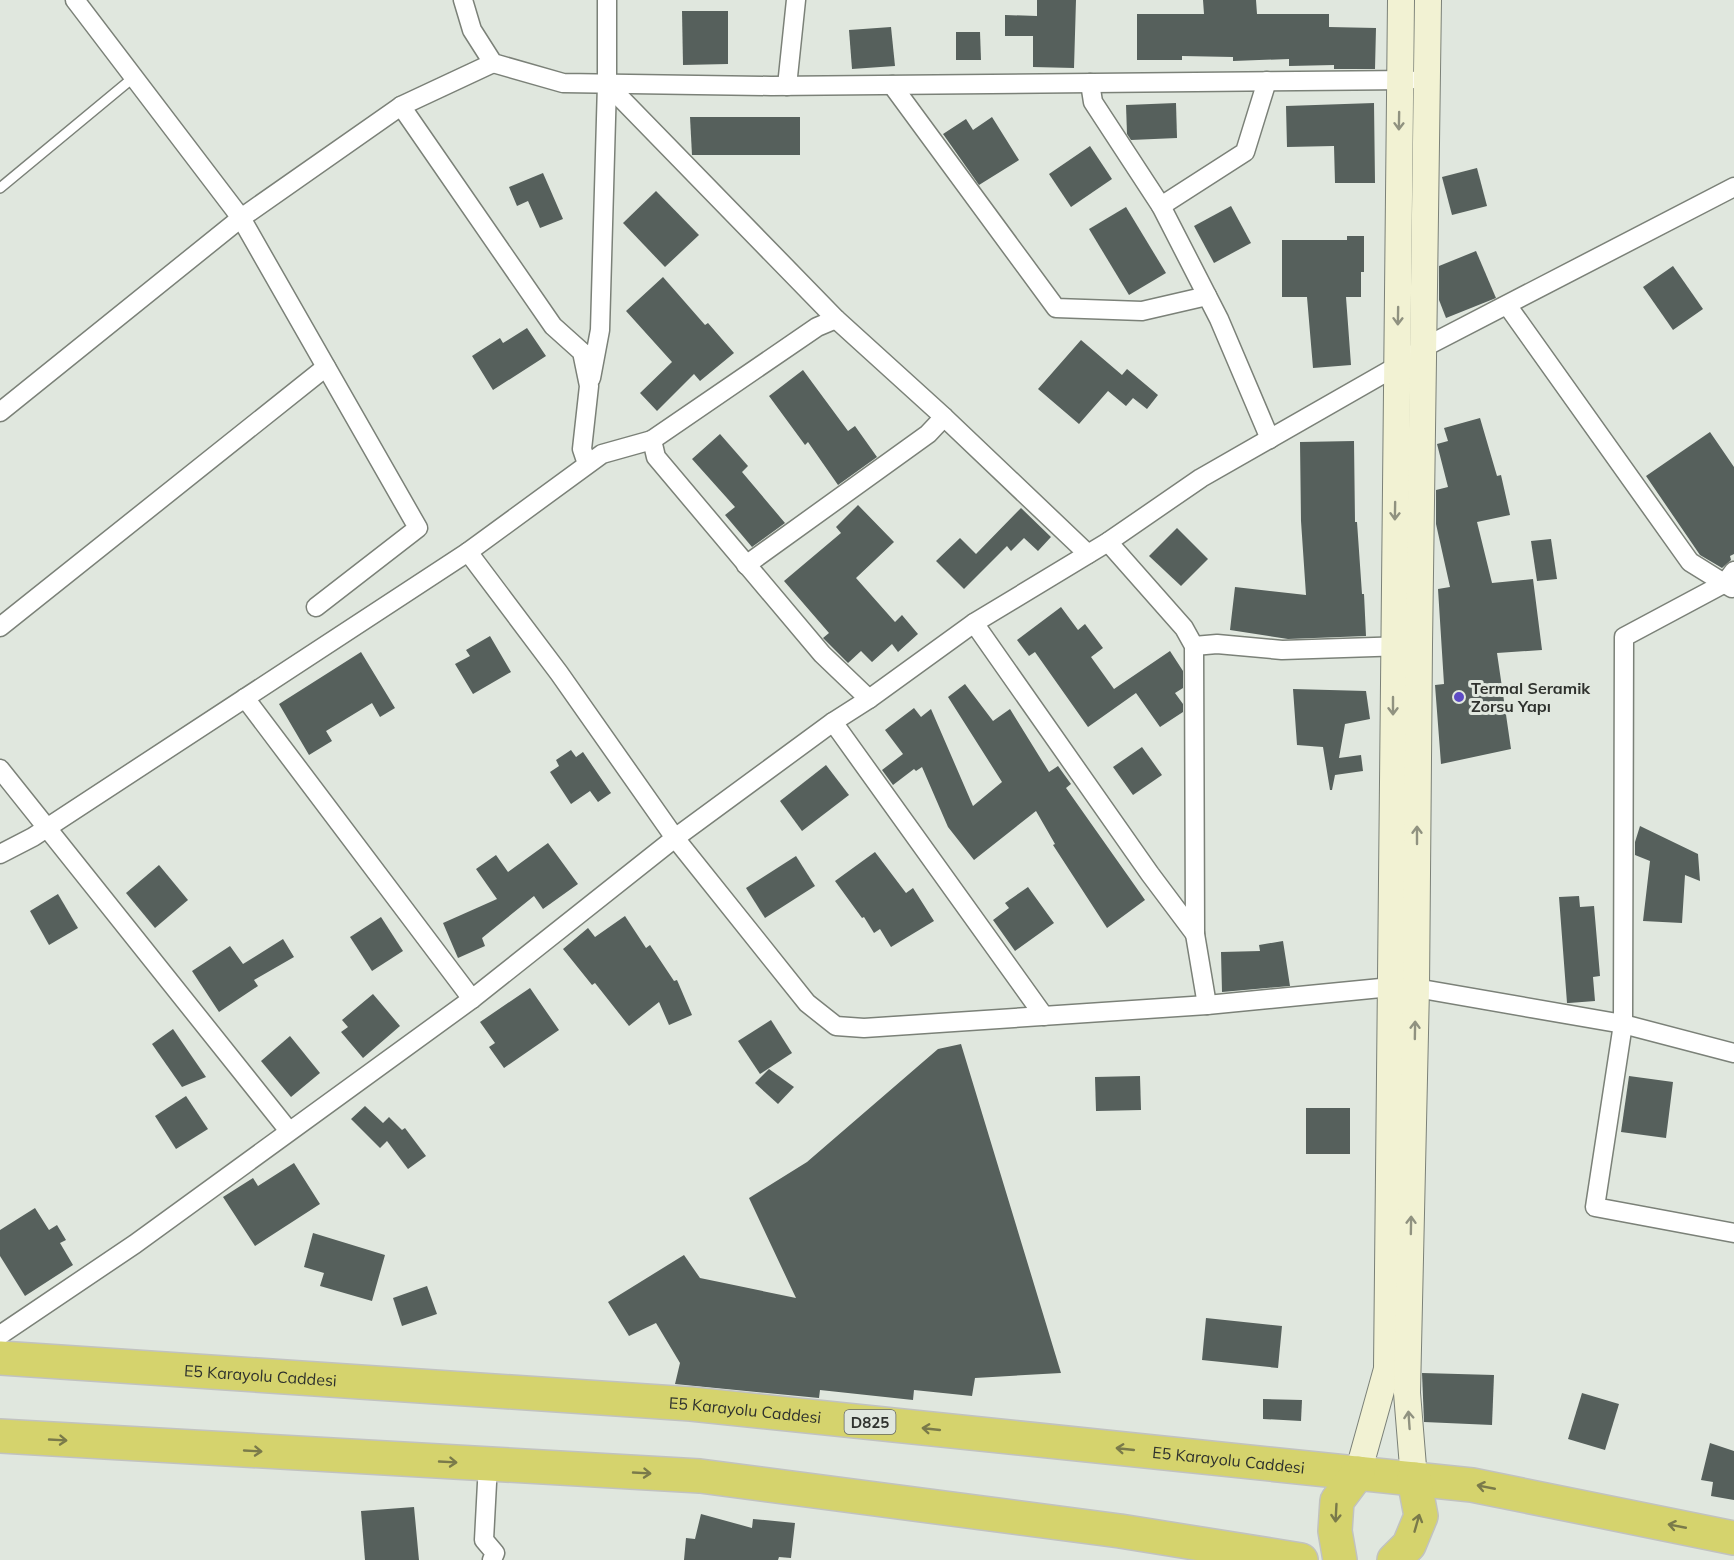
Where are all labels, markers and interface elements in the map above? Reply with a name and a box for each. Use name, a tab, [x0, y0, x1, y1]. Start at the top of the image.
one-way arrow	[1393, 111, 1405, 131]
one-way arrow	[1392, 306, 1404, 326]
one-way arrow	[1389, 501, 1401, 521]
place label: Termal Seramik Zorsu Yapı	[1471, 678, 1591, 716]
marker: Termal Seramik Zorsu Yapı	[1452, 690, 1466, 704]
one-way arrow	[1387, 696, 1399, 716]
one-way arrow	[1411, 826, 1423, 846]
one-way arrow	[1409, 1021, 1421, 1041]
one-way arrow	[1405, 1216, 1417, 1236]
street label: E5 Karayolu Caddesi	[183, 1360, 337, 1390]
street label: E5 Karayolu Caddesi	[668, 1393, 822, 1427]
road number: D825	[844, 1410, 896, 1434]
one-way arrow	[1404, 1411, 1415, 1431]
one-way arrow	[921, 1423, 941, 1434]
one-way arrow	[48, 1434, 68, 1445]
street label: E5 Karayolu Caddesi	[1151, 1442, 1306, 1478]
one-way arrow	[1115, 1443, 1135, 1454]
one-way arrow	[243, 1445, 263, 1456]
one-way arrow	[437, 1456, 457, 1467]
one-way arrow	[632, 1467, 652, 1478]
one-way arrow	[1476, 1481, 1496, 1492]
one-way arrow	[1331, 1503, 1342, 1523]
one-way arrow	[1412, 1514, 1423, 1533]
one-way arrow	[1667, 1520, 1687, 1531]

